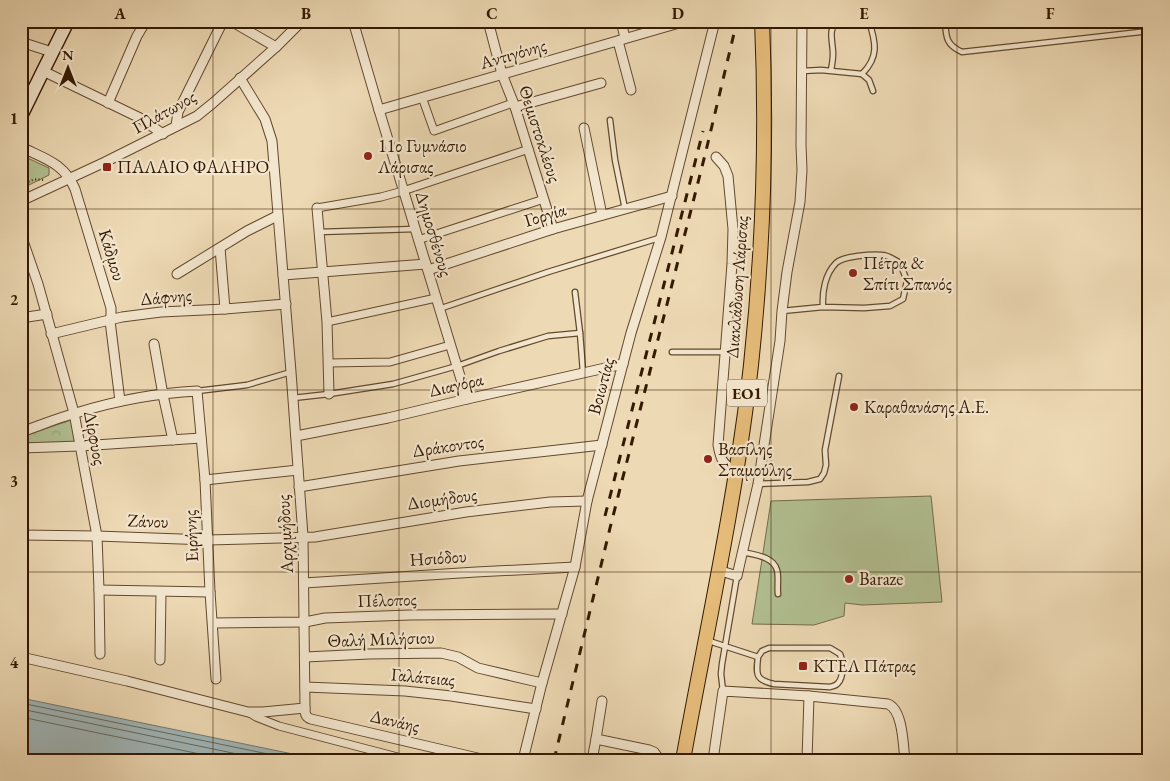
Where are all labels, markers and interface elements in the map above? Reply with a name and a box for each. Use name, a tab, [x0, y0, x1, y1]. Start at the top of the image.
text: A	[113, 3, 126, 24]
text: B	[301, 3, 311, 24]
text: C	[486, 3, 498, 24]
text: D	[672, 3, 684, 24]
text: E	[859, 3, 869, 24]
text: F	[1046, 3, 1055, 24]
street label: Αντιγόνης	[476, 33, 549, 74]
north arrow	[42, 42, 92, 92]
text: N	[62, 46, 74, 64]
street label: Θεμιστοκλέους	[514, 82, 567, 186]
street label: Πλάτωνος	[128, 85, 200, 139]
text: 1	[10, 108, 18, 129]
place label: 11ο Γυμνάσιο Λάρισας	[377, 134, 467, 178]
marker: 11ο Γυμνάσιο Λάρισας	[362, 150, 374, 162]
place label: ΠΑΛΑΙΟ ΦΑΛΗΡΟ	[117, 155, 269, 178]
marker: ΠΑΛΑΙΟ ΦΑΛΗΡΟ	[101, 161, 113, 173]
street label: Δημοσθένους	[411, 188, 458, 279]
street label: Γοργία	[521, 197, 569, 232]
street label: Διακλάδωση Λάρισας	[720, 215, 753, 359]
street label: Κάδμου	[94, 226, 131, 283]
place label: Πέτρα & Σπίτι Σπανός	[863, 251, 952, 295]
marker: Πέτρα & Σπίτι Σπανός	[847, 267, 859, 279]
street label: Δάφνης	[139, 283, 193, 310]
text: 2	[10, 289, 19, 310]
street label: Βοιωτίας	[582, 355, 619, 417]
street label: Διαγόρα	[426, 367, 486, 402]
road number: ΕΟ1	[727, 379, 767, 406]
place label: Καραθανάσης Α.Ε.	[864, 395, 989, 418]
marker: Καραθανάσης Α.Ε.	[848, 401, 860, 413]
street label: Δίρφυος	[79, 409, 112, 467]
street label: Δράκοντος	[411, 429, 485, 462]
place label: Βασίλης Σταμούλης	[718, 437, 792, 481]
marker: Βασίλης Σταμούλης	[702, 453, 714, 465]
text: 3	[10, 471, 18, 492]
street label: Διομήδους	[406, 482, 478, 515]
street label: Αρχιμήδους	[271, 494, 298, 575]
street label: Ζάνου	[127, 508, 169, 533]
street label: Ειρήνης	[178, 509, 203, 563]
street label: Ησιόδου	[409, 544, 467, 571]
place label: Baraze	[859, 567, 903, 590]
marker: Baraze	[843, 573, 855, 585]
street label: Πέλοπος	[357, 587, 417, 612]
street label: Θαλή Μιλήσιου	[327, 625, 435, 652]
text: 4	[10, 652, 19, 673]
place label: ΚΤΕΛ Πάτρας	[813, 654, 916, 677]
marker: ΚΤΕΛ Πάτρας	[797, 660, 809, 672]
street label: Γαλάτειας	[390, 662, 456, 691]
street label: Δανάης	[368, 704, 422, 737]

